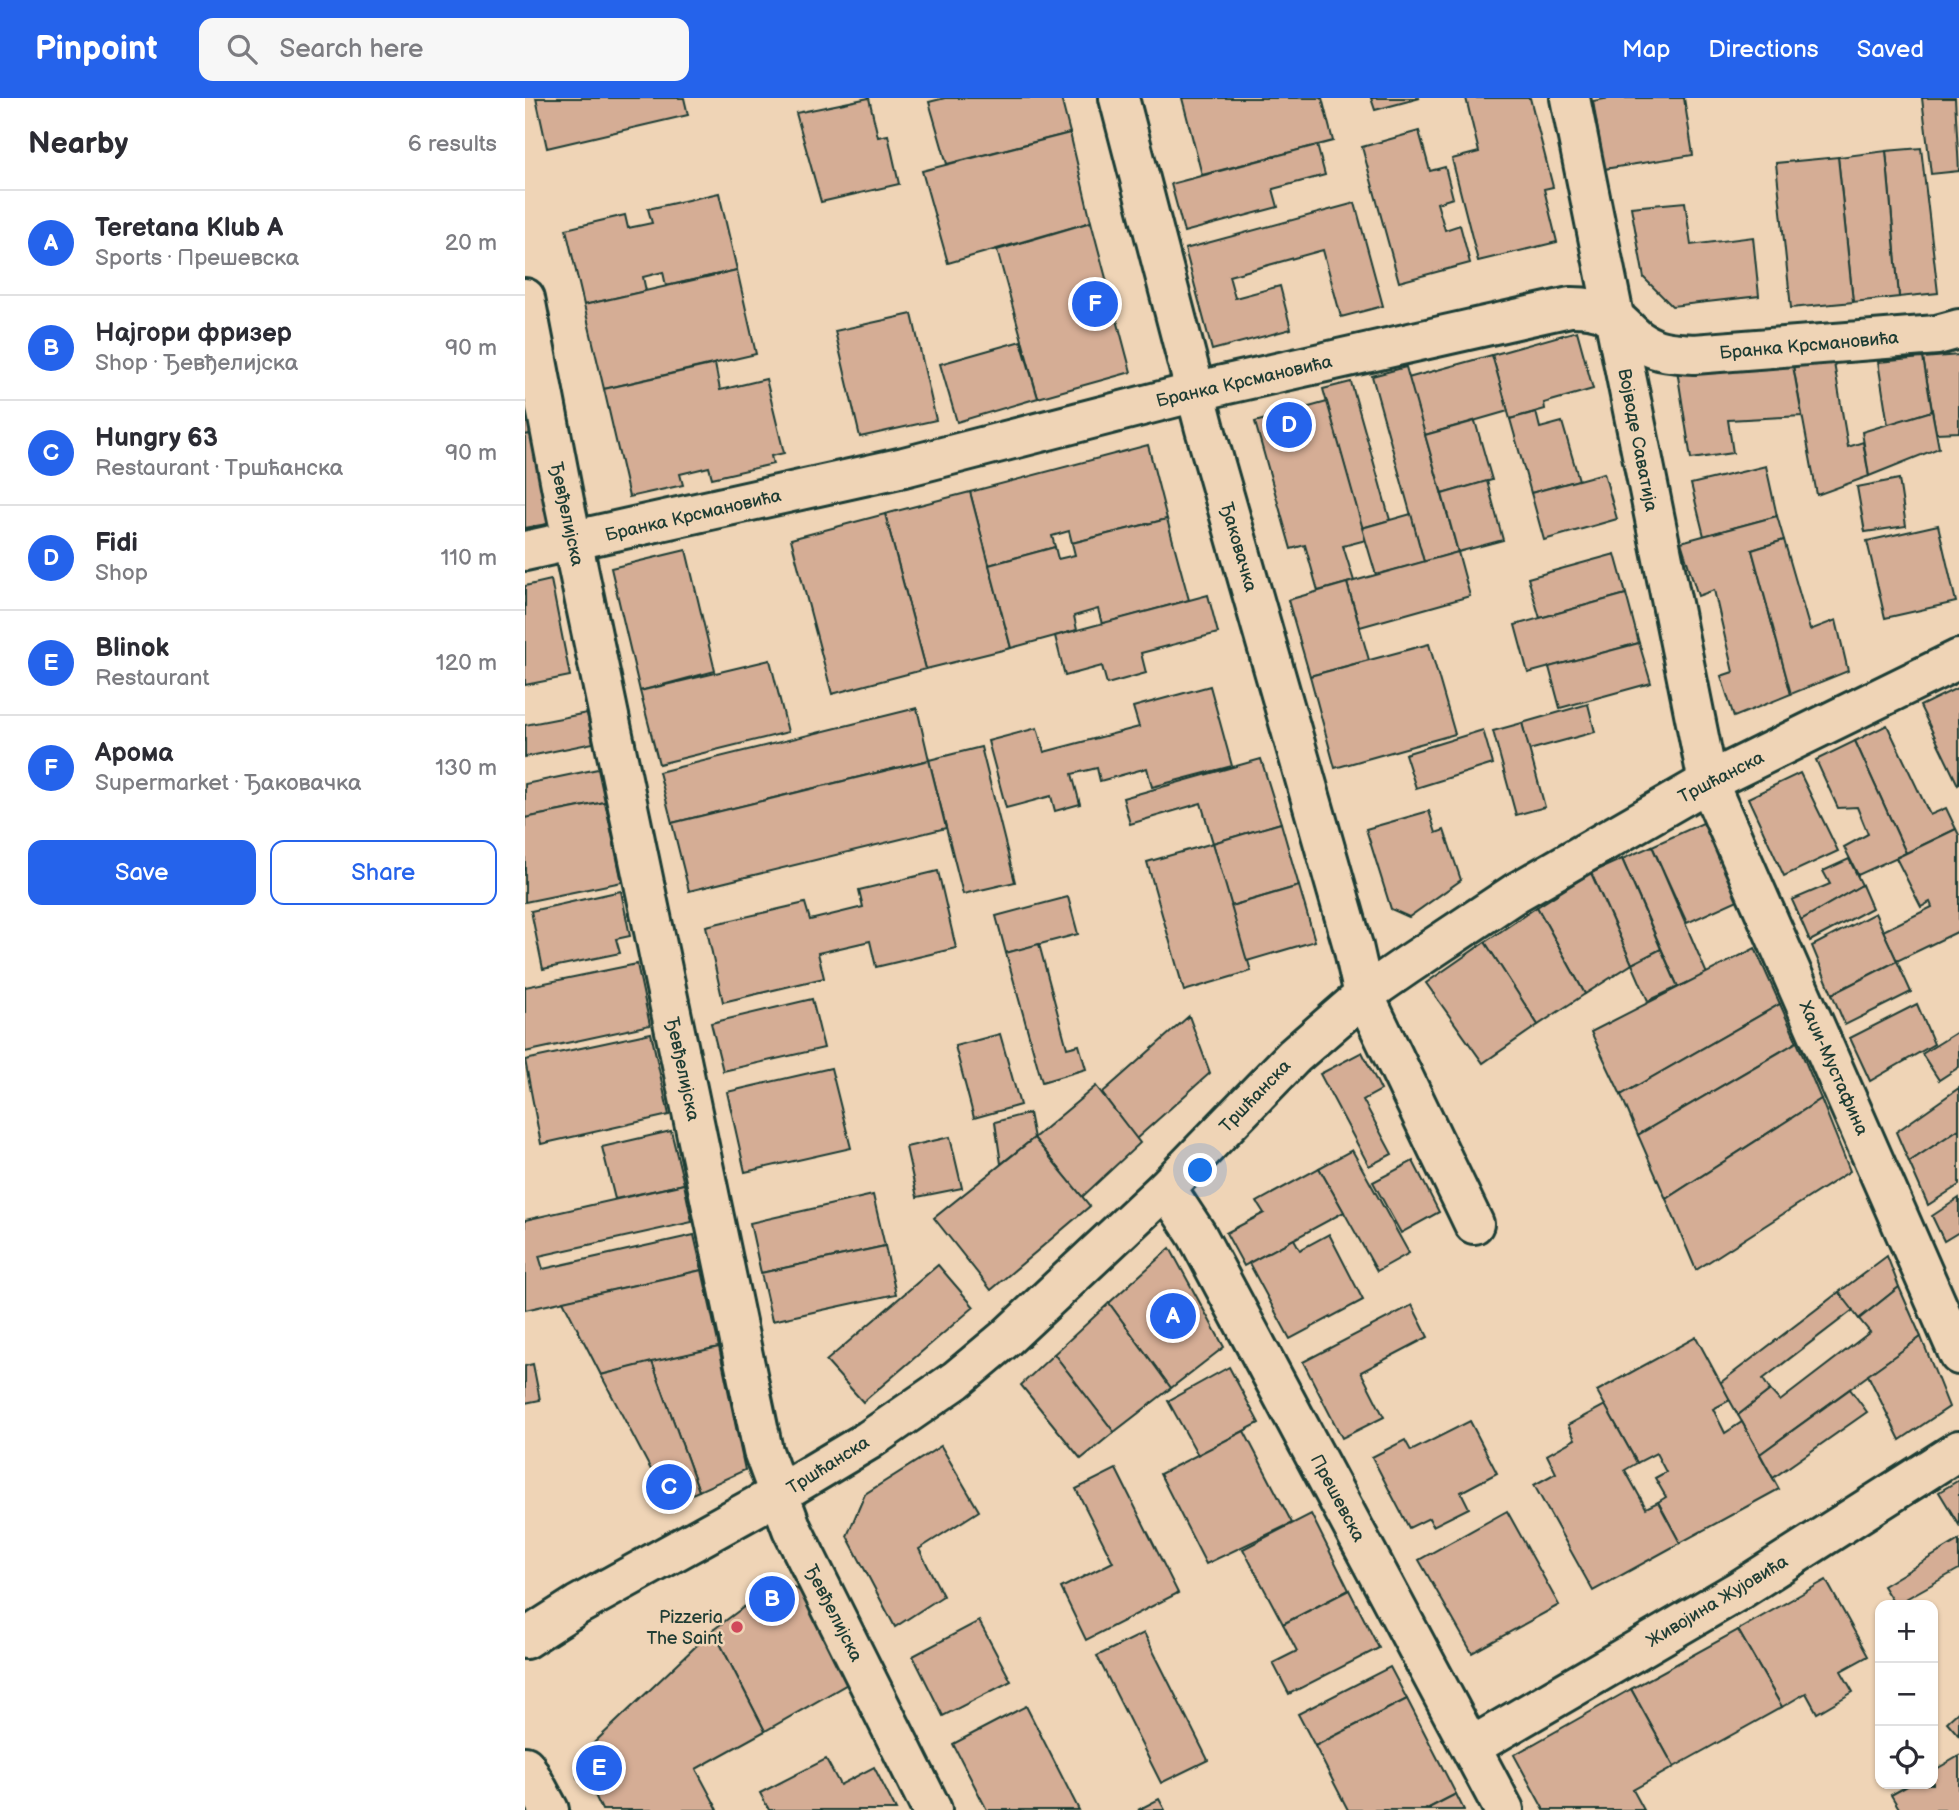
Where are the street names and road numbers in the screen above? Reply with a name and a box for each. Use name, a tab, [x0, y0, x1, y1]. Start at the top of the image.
street label: Бранка Крсмановића	[1718, 327, 1900, 364]
street label: Бранка Крсмановића	[1154, 351, 1334, 412]
street label: Војводе Саватија	[1613, 367, 1662, 514]
street label: Ђевђелијска	[545, 460, 588, 568]
street label: Бранка Крсмановића	[603, 485, 783, 546]
street label: Ђаковачка	[1216, 500, 1261, 595]
street label: Тршћанска	[1675, 747, 1768, 808]
street label: Хаџи-Мустафина	[1794, 998, 1873, 1139]
street label: Ђевђелијска	[661, 1015, 704, 1123]
street label: Тршћанска	[1215, 1055, 1295, 1137]
street label: Тршћанска	[783, 1432, 874, 1499]
street label: Прешевска	[1306, 1451, 1369, 1546]
street label: Живојина Жујовића	[1643, 1551, 1792, 1652]
street label: Ђевђелијска	[800, 1561, 867, 1665]

